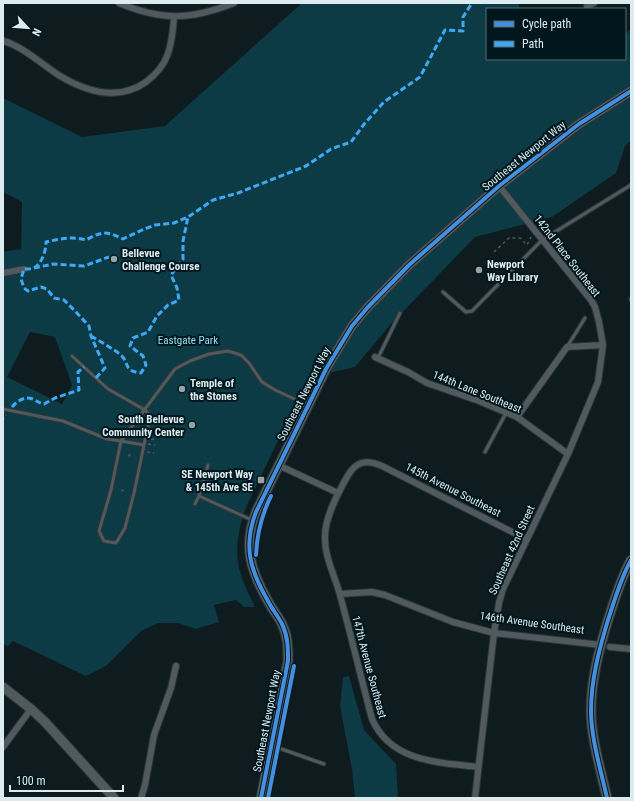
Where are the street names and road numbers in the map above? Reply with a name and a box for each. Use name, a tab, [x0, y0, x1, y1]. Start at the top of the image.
street label: Southeast Newport Way	[480, 118, 569, 194]
street label: 142nd Place Southeast	[531, 213, 603, 299]
street label: Southeast Newport Way	[275, 344, 334, 443]
street label: 144th Lane Southeast	[431, 368, 523, 416]
street label: 145th Avenue Southeast	[403, 460, 503, 520]
street label: Southeast 42nd Street	[486, 503, 538, 597]
street label: 146th Avenue Southeast	[479, 609, 585, 637]
street label: 147th Avenue Southeast	[349, 614, 389, 720]
street label: Southeast Newport Way	[251, 668, 283, 773]

